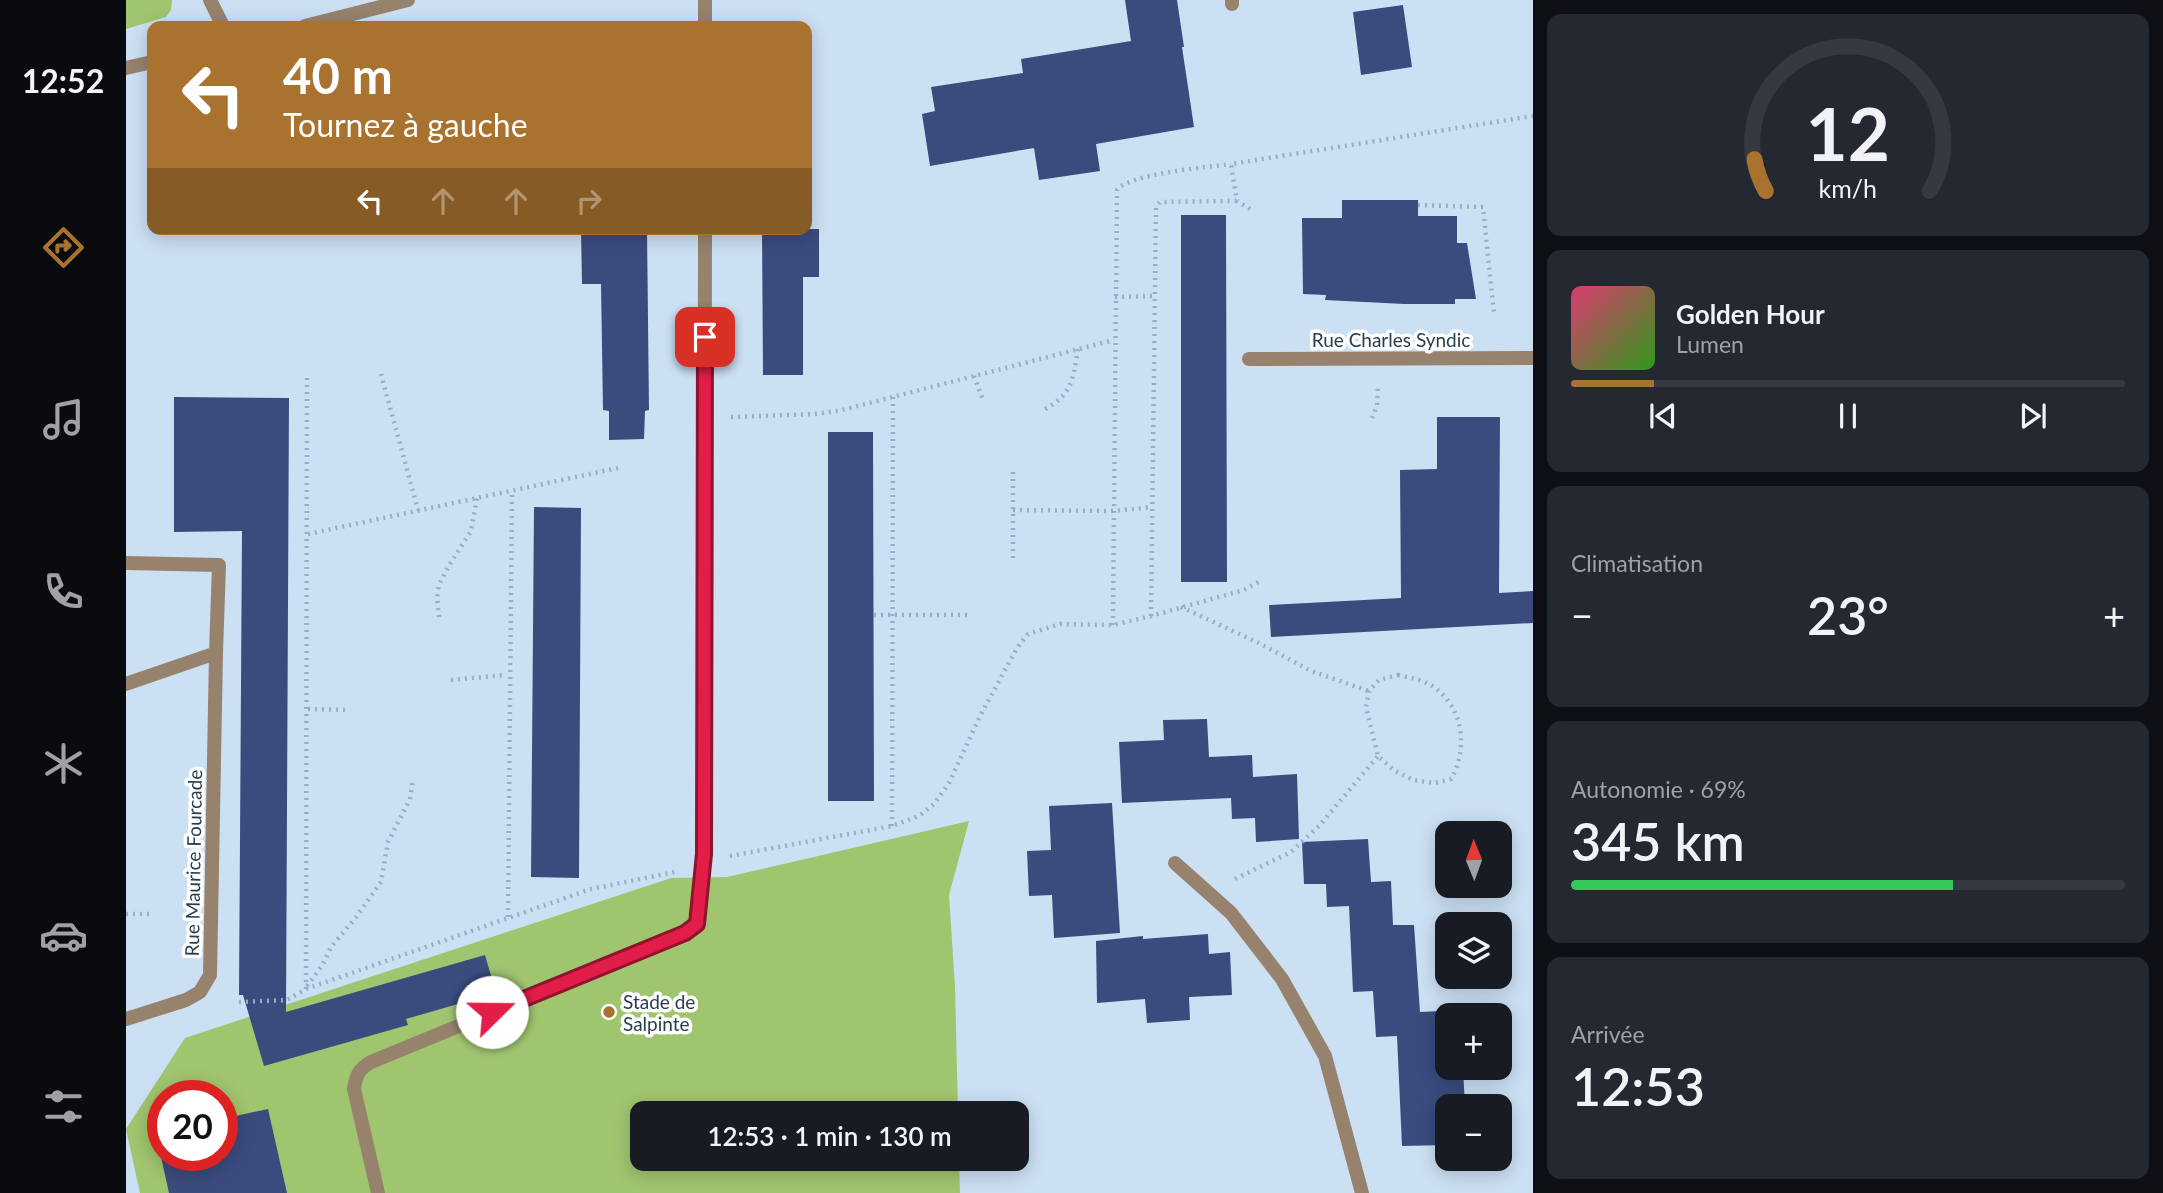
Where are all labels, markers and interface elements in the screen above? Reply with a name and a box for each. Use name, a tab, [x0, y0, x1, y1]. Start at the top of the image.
text: 40 m	[283, 46, 393, 104]
icon: left	[168, 49, 259, 140]
text: 12:52	[22, 61, 104, 100]
text: 12	[1806, 89, 1890, 177]
text: Tournez à gauche	[283, 105, 528, 144]
text: km/h	[1819, 173, 1877, 203]
icon: left	[351, 182, 389, 220]
icon: ahead	[424, 182, 462, 220]
icon: ahead	[497, 182, 535, 220]
icon: right	[570, 182, 608, 220]
icon: directions	[39, 223, 88, 272]
text: Golden Hour	[1676, 298, 1825, 330]
pin	[675, 307, 735, 367]
icon: arrive	[686, 318, 724, 356]
street label: Rue Charles Syndic	[1312, 328, 1470, 351]
text: Lumen	[1676, 330, 1744, 358]
icon: music	[39, 395, 88, 444]
icon: previous	[1644, 397, 1682, 435]
icon: pause	[1829, 397, 1867, 435]
icon: next	[2014, 397, 2052, 435]
text: Climatisation	[1571, 549, 1703, 577]
icon: phone	[39, 567, 88, 616]
text: 23°	[1807, 584, 1889, 646]
text: −	[1571, 592, 1593, 638]
text: +	[2103, 592, 2125, 638]
icon: climate	[39, 739, 88, 788]
street label: Rue Maurice Fourcade	[180, 769, 206, 957]
text: Autonomie · 69%	[1571, 775, 1746, 803]
text: 345 km	[1571, 810, 1745, 872]
north arrow	[1435, 821, 1512, 898]
map controls	[1435, 821, 1512, 1171]
icon: car	[39, 911, 88, 960]
button: layers	[1435, 912, 1512, 989]
position arrow	[455, 975, 529, 1049]
place label: Stade de Salpinte	[623, 990, 695, 1035]
button: +	[1435, 1003, 1512, 1080]
marker: Stade de Salpinte	[601, 1004, 617, 1020]
text: Arrivée	[1571, 1020, 1645, 1048]
text: 12:53	[1571, 1055, 1705, 1117]
speed limit sign: 20	[147, 1080, 238, 1171]
icon: filters	[39, 1082, 88, 1131]
button: −	[1435, 1094, 1512, 1171]
text: 12:53 · 1 min · 130 m	[707, 1120, 952, 1152]

